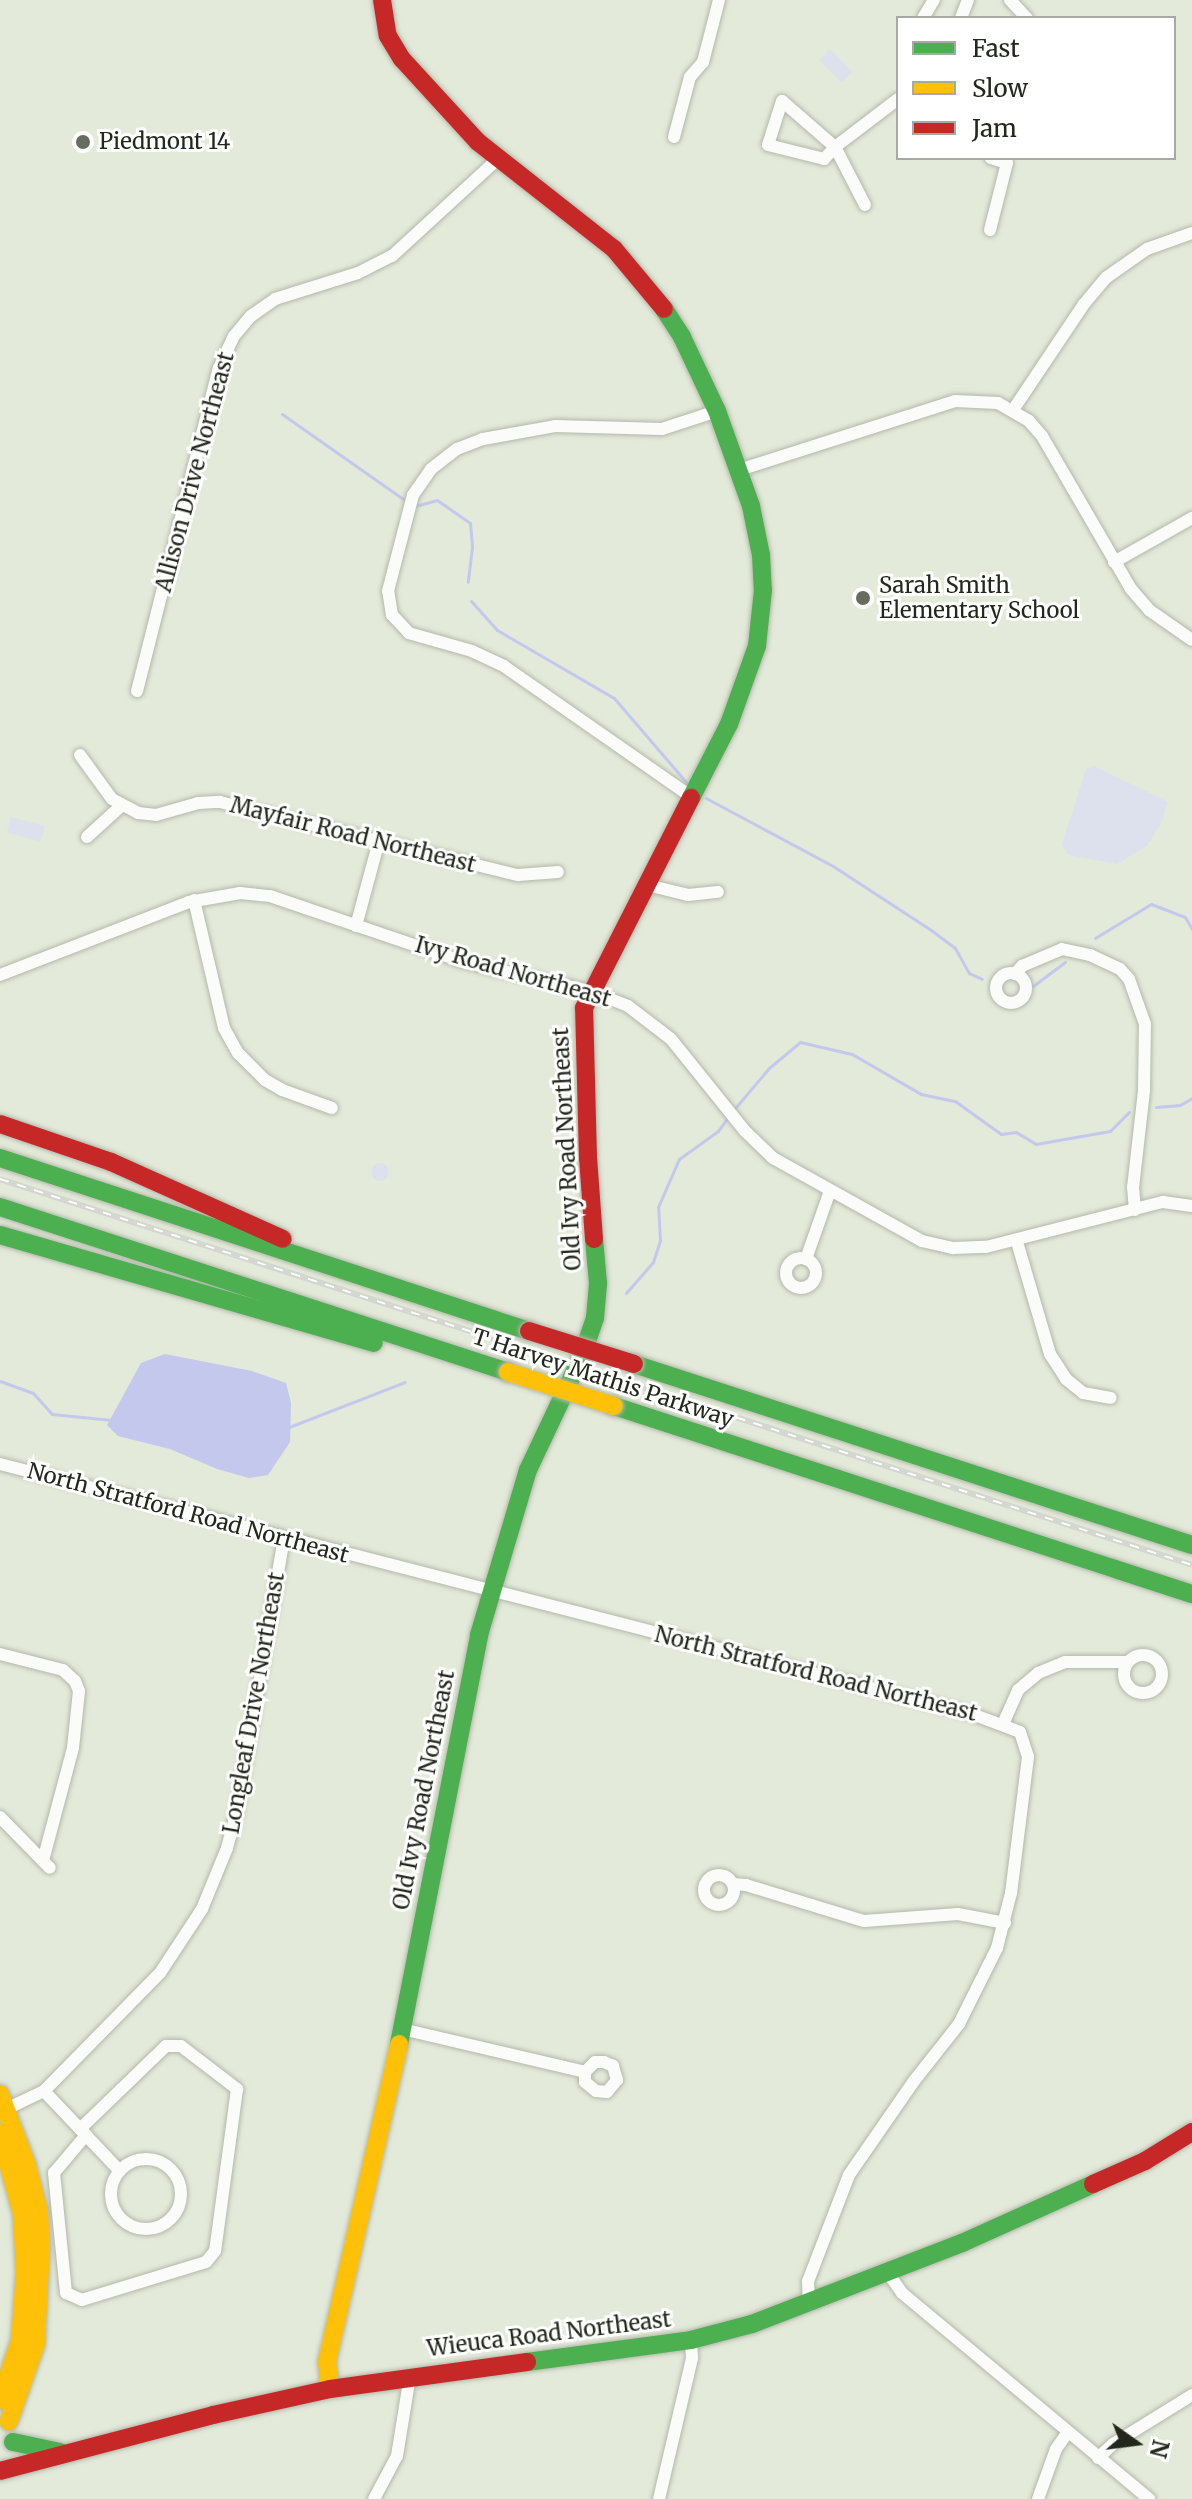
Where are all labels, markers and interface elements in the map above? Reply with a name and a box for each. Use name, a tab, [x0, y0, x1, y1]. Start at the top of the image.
legend	[896, 16, 1176, 160]
text: Fast	[972, 33, 1020, 64]
text: Slow	[972, 73, 1028, 104]
text: Jam	[972, 113, 1017, 144]
place label: Piedmont 14	[99, 129, 230, 155]
marker: Piedmont 14	[74, 133, 92, 151]
street label: Allison Drive Northeast	[150, 349, 240, 595]
place label: Sarah Smith Elementary School	[879, 572, 1079, 624]
marker: Sarah Smith Elementary School	[854, 589, 872, 607]
street label: Mayfair Road Northeast	[227, 792, 479, 878]
street label: Ivy Road Northeast	[412, 931, 614, 1013]
street label: Old Ivy Road Northeast	[547, 1027, 587, 1271]
street label: T Harvey Mathis Parkway	[469, 1323, 737, 1433]
street label: North Stratford Road Northeast	[24, 1457, 352, 1569]
street label: Longleaf Drive Northeast	[218, 1570, 290, 1836]
street label: North Stratford Road Northeast	[652, 1621, 980, 1727]
street label: Old Ivy Road Northeast	[388, 1668, 460, 1912]
street label: Wieuca Road Northeast	[425, 2306, 673, 2362]
north arrow	[1096, 2403, 1176, 2483]
text: N	[1144, 2437, 1175, 2461]

